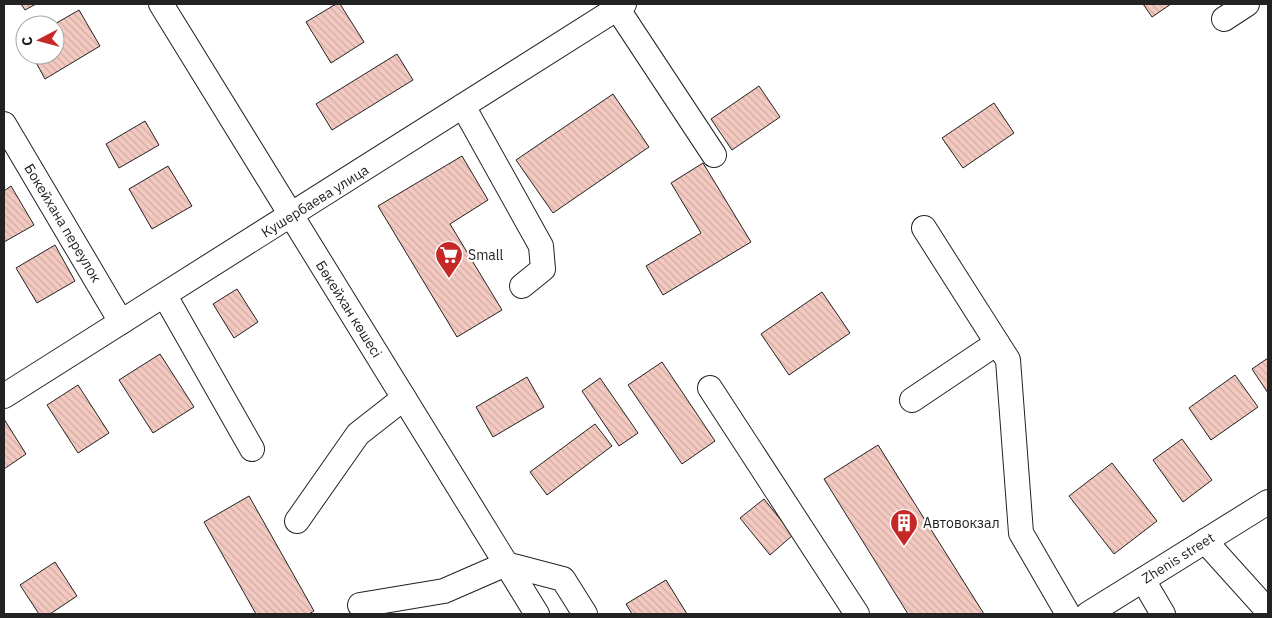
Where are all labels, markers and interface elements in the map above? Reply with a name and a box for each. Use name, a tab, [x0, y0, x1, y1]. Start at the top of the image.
north arrow	[15, 15, 65, 65]
text: С	[18, 36, 36, 47]
street label: Бокейхана переулок	[20, 160, 106, 286]
street label: Кушербаева улица	[258, 160, 373, 241]
supermarket icon: Small	[434, 240, 464, 279]
place label: Small	[468, 246, 504, 264]
street label: Бөкейхан көшесі	[312, 257, 386, 361]
building icon: Автовокзал	[889, 508, 919, 547]
place label: Автовокзал	[923, 514, 1000, 532]
street label: Zhenis street	[1138, 529, 1218, 587]

